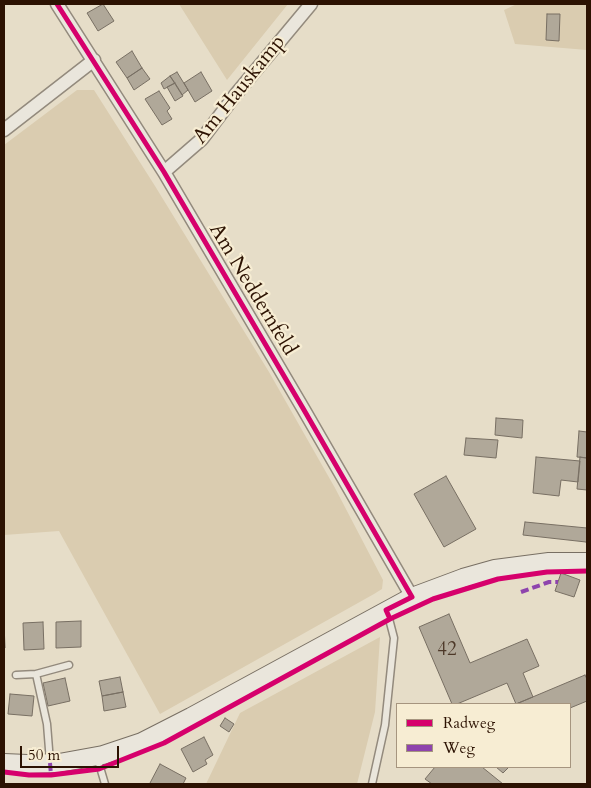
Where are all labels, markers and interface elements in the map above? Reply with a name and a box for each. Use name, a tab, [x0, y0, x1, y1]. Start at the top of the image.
street label: Am Hauskamp	[188, 30, 292, 150]
street label: Am Neddernfeld	[203, 219, 301, 361]
house number: 42	[437, 640, 457, 662]
legend	[396, 703, 571, 768]
text: Radweg	[443, 713, 495, 733]
scale bar	[22, 736, 121, 768]
text: Weg	[443, 738, 475, 758]
text: 50 m	[28, 745, 60, 765]

